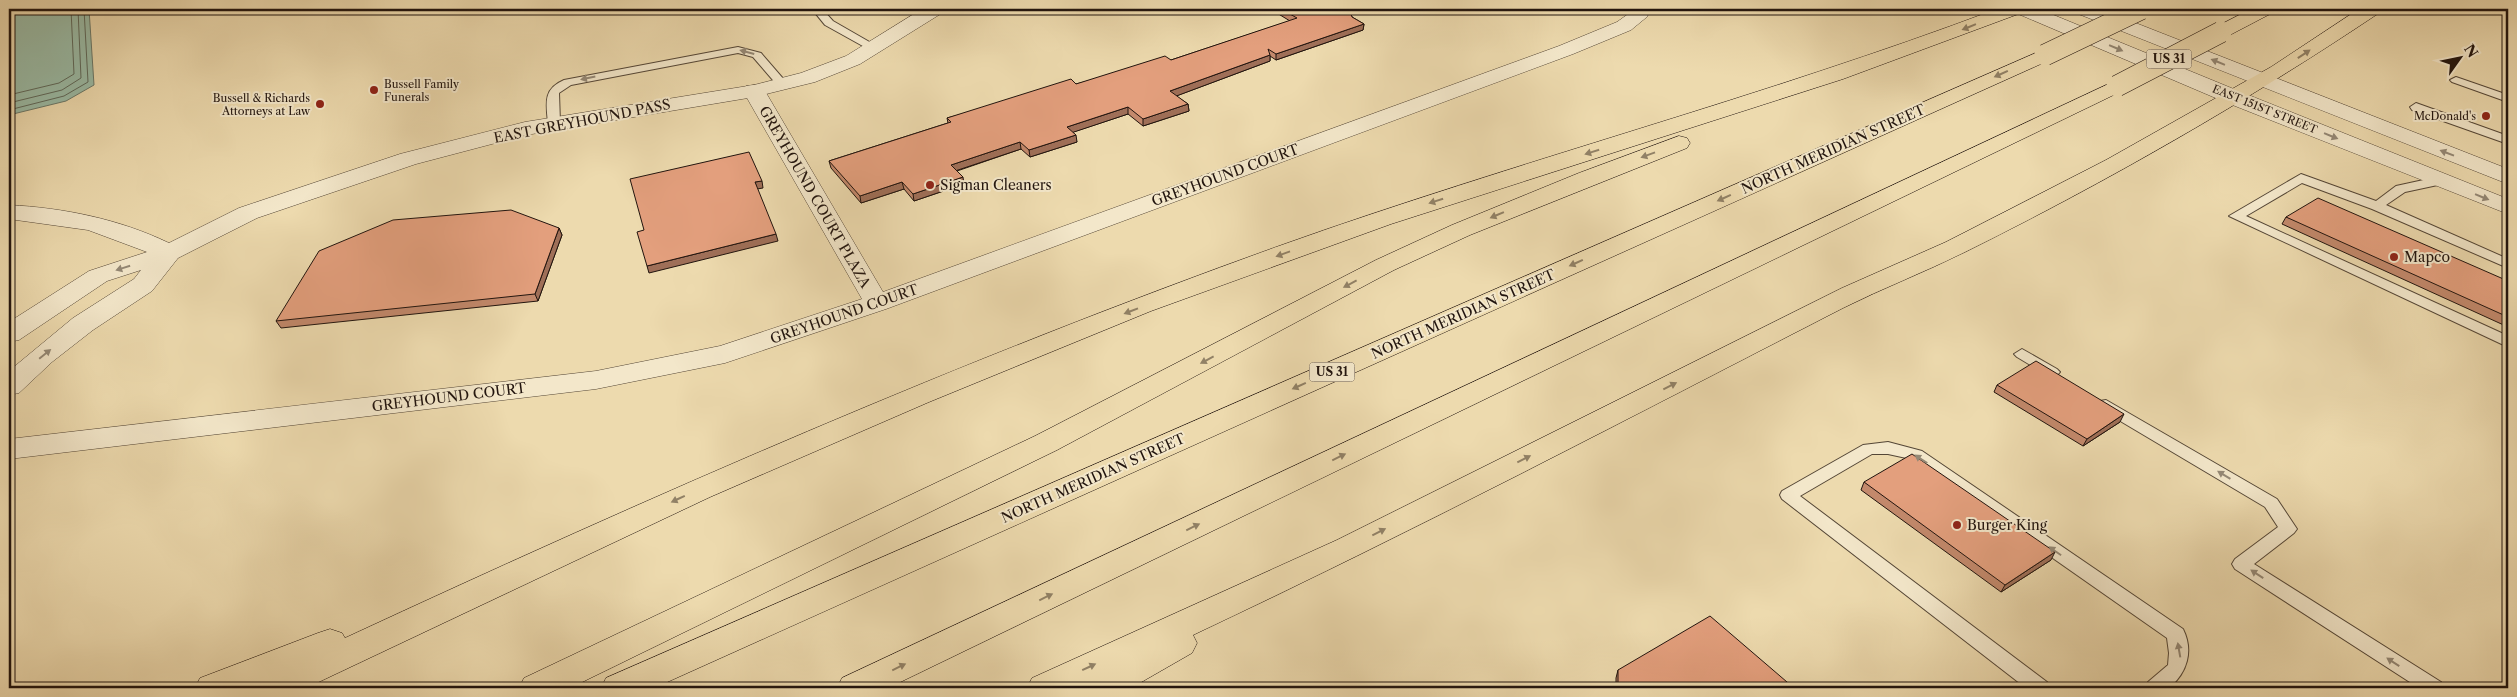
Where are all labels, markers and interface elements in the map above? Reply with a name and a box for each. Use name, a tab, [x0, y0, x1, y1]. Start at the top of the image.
one-way arrow	[1962, 24, 1976, 32]
north arrow	[2434, 32, 2484, 82]
text: N	[2460, 41, 2482, 61]
one-way arrow	[2109, 44, 2124, 52]
one-way arrow	[740, 48, 755, 56]
one-way arrow	[2297, 49, 2311, 58]
road number: US 31	[2146, 50, 2192, 68]
one-way arrow	[2210, 58, 2225, 66]
one-way arrow	[1994, 71, 2008, 79]
one-way arrow	[579, 74, 595, 82]
place label: Bussell Family Funerals	[384, 77, 460, 104]
street label: EAST 151ST STREET	[2210, 81, 2320, 137]
marker: Bussell Family Funerals	[368, 84, 380, 96]
place label: Bussell & Richards Attorneys at Law	[213, 91, 311, 118]
street label: EAST GREYHOUND PASS	[492, 95, 672, 147]
marker: Bussell & Richards Attorneys at Law	[314, 98, 326, 110]
street label: NORTH MERIDIAN STREET	[1738, 100, 1928, 198]
street label: GREYHOUND COURT PLAZA	[755, 103, 875, 292]
place label: McDonald's	[2414, 109, 2476, 123]
marker: McDonald's	[2480, 110, 2492, 122]
one-way arrow	[2324, 132, 2339, 140]
street label: GREYHOUND COURT	[1149, 140, 1302, 210]
one-way arrow	[2440, 148, 2454, 156]
one-way arrow	[1584, 149, 1599, 157]
one-way arrow	[1641, 152, 1656, 159]
place label: Sigman Cleaners	[940, 176, 1052, 194]
marker: Sigman Cleaners	[924, 179, 936, 191]
one-way arrow	[2475, 193, 2489, 201]
one-way arrow	[1717, 194, 1731, 202]
one-way arrow	[1429, 197, 1444, 205]
one-way arrow	[1490, 211, 1504, 219]
place label: Mapco	[2404, 248, 2450, 266]
one-way arrow	[1275, 250, 1290, 258]
marker: Mapco	[2388, 251, 2400, 263]
one-way arrow	[1569, 260, 1583, 268]
one-way arrow	[115, 264, 130, 272]
street label: NORTH MERIDIAN STREET	[1368, 265, 1558, 363]
street label: GREYHOUND COURT	[768, 280, 921, 348]
one-way arrow	[1343, 280, 1357, 288]
one-way arrow	[1123, 307, 1138, 315]
one-way arrow	[38, 348, 51, 359]
one-way arrow	[1199, 356, 1214, 364]
road number: US 31	[1310, 362, 1354, 382]
street label: GREYHOUND COURT	[371, 379, 528, 415]
one-way arrow	[1662, 381, 1677, 390]
one-way arrow	[1292, 383, 1306, 391]
street label: NORTH MERIDIAN STREET	[998, 429, 1188, 527]
one-way arrow	[1332, 453, 1347, 462]
one-way arrow	[1517, 455, 1532, 463]
one-way arrow	[1915, 455, 1928, 464]
one-way arrow	[2218, 470, 2231, 479]
one-way arrow	[670, 495, 685, 503]
place label: Burger King	[1967, 516, 2048, 534]
marker: Burger King	[1951, 519, 1963, 531]
one-way arrow	[1186, 523, 1200, 531]
one-way arrow	[1372, 528, 1387, 536]
one-way arrow	[2048, 546, 2062, 556]
one-way arrow	[2250, 569, 2263, 579]
one-way arrow	[1039, 593, 1053, 601]
one-way arrow	[2174, 641, 2182, 657]
one-way arrow	[2387, 657, 2400, 667]
one-way arrow	[892, 663, 907, 671]
one-way arrow	[1082, 663, 1097, 672]

